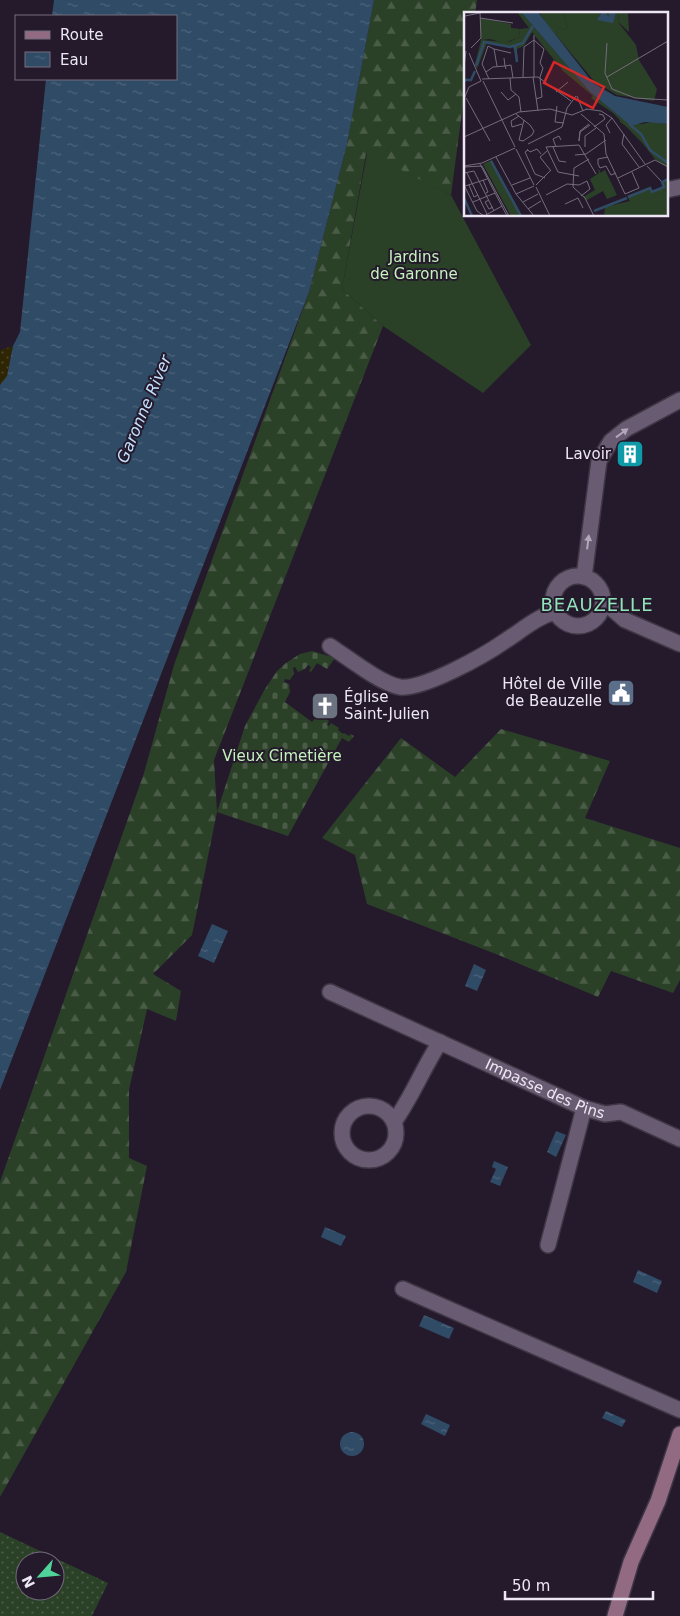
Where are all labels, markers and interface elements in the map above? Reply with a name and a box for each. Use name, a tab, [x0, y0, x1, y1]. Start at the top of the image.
inset map	[464, 12, 668, 216]
legend	[15, 15, 178, 80]
text: Route	[60, 26, 104, 44]
text: Eau	[60, 51, 88, 69]
park label: Jardins de Garonne	[370, 248, 458, 283]
water label: Garonne River	[113, 351, 176, 466]
one-way arrow	[615, 427, 628, 438]
building icon: Lavoir	[615, 439, 645, 469]
place label: Lavoir	[565, 445, 612, 463]
one-way arrow	[585, 534, 593, 550]
district label: BEAUZELLE	[540, 594, 654, 615]
place label: Hôtel de Ville de Beauzelle	[502, 675, 602, 710]
public building icon: Hôtel de Ville de Beauzelle	[606, 678, 636, 708]
place label: Église Saint-Julien	[344, 687, 430, 723]
church icon: Église Saint-Julien	[310, 691, 340, 721]
park label: Vieux Cimetière	[222, 747, 342, 765]
street label: Impasse des Pins	[482, 1055, 607, 1123]
north arrow	[15, 1551, 65, 1601]
scale bar	[505, 1568, 652, 1600]
text: N	[19, 1573, 38, 1591]
text: 50 m	[512, 1577, 550, 1595]

